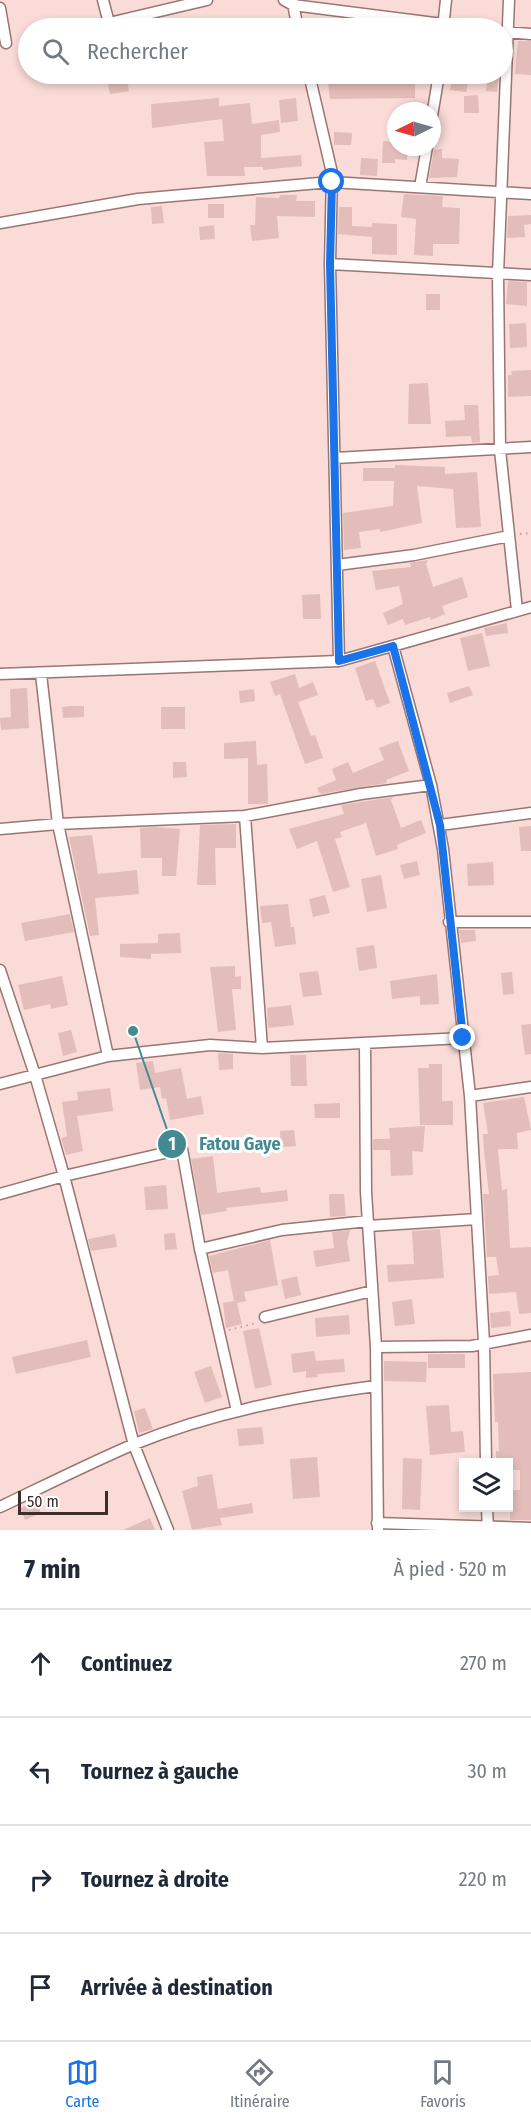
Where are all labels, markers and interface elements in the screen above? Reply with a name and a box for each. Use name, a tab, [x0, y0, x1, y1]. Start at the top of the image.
search box	[18, 18, 513, 84]
icon: search	[39, 35, 72, 68]
text: Rechercher	[87, 38, 188, 65]
north arrow	[387, 102, 441, 156]
route start	[318, 168, 344, 194]
route end	[449, 1024, 475, 1050]
callout: Fatou Gaye	[157, 1126, 293, 1162]
text: 1	[168, 1133, 176, 1155]
text: Fatou Gaye	[199, 1133, 281, 1155]
map controls	[459, 1458, 513, 1512]
button: layers	[459, 1458, 513, 1512]
scale bar	[18, 1488, 108, 1516]
text: 50 m	[27, 1492, 59, 1511]
text: 7 min	[24, 1554, 81, 1585]
text: À pied · 520 m	[394, 1557, 507, 1581]
icon: ahead	[24, 1647, 57, 1680]
text: Continuez	[81, 1650, 172, 1677]
text: 270 m	[460, 1651, 507, 1675]
icon: left	[24, 1755, 57, 1788]
text: Tournez à gauche	[81, 1758, 239, 1785]
text: 30 m	[467, 1759, 507, 1783]
icon: right	[24, 1863, 57, 1896]
text: Tournez à droite	[81, 1866, 229, 1893]
text: 220 m	[459, 1867, 507, 1891]
icon: arrive	[24, 1971, 57, 2004]
text: Arrivée à destination	[81, 1974, 273, 2001]
tab: Carte	[65, 2056, 100, 2111]
tab: Itinéraire	[230, 2056, 290, 2111]
tab: Favoris	[420, 2056, 466, 2111]

